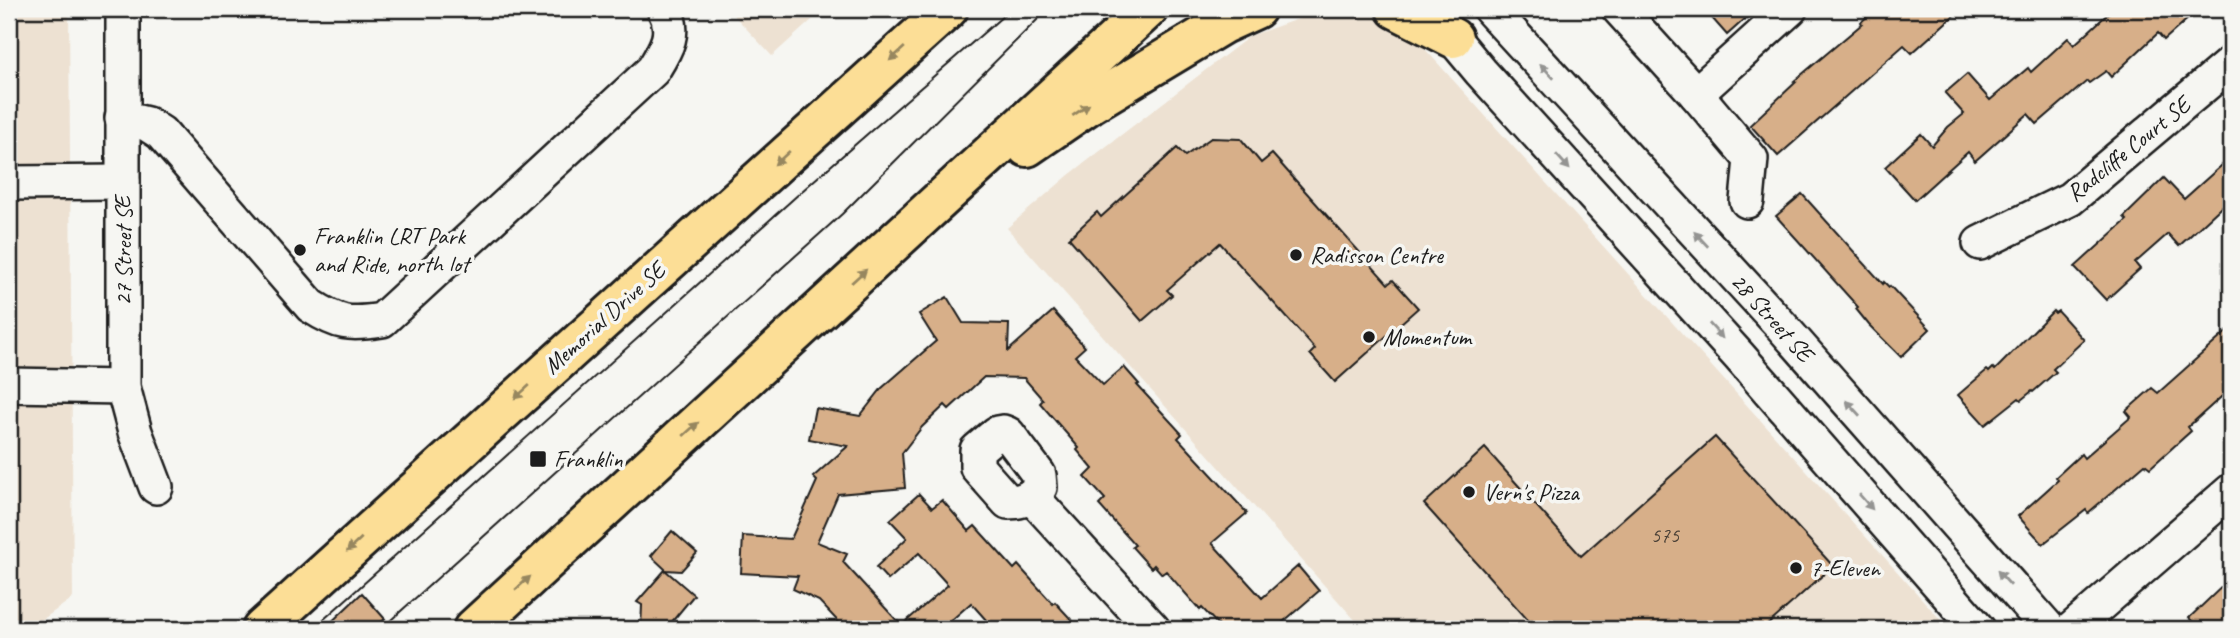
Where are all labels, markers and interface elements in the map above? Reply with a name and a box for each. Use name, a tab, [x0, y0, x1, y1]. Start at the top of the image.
one-way arrow	[888, 46, 906, 62]
one-way arrow	[1540, 63, 1556, 80]
street label: Radcliffe Court SE	[2060, 88, 2199, 208]
one-way arrow	[1072, 104, 1091, 117]
one-way arrow	[774, 149, 791, 165]
one-way arrow	[1555, 153, 1571, 171]
street label: 27 Street SE	[108, 193, 138, 306]
place label: Franklin LRT Park and Ride, north lot	[314, 221, 472, 279]
one-way arrow	[1693, 230, 1709, 248]
place label: Radisson Centre	[1310, 240, 1445, 270]
marker: Franklin LRT Park and Ride, north lot	[292, 242, 308, 258]
marker: Radisson Centre	[1288, 247, 1304, 263]
street label: Memorial Drive SE	[537, 253, 674, 381]
street label: 28 Street SE	[1724, 266, 1822, 370]
one-way arrow	[850, 268, 868, 284]
place label: Momentum	[1383, 322, 1474, 352]
one-way arrow	[1708, 322, 1724, 340]
marker: Momentum	[1361, 329, 1377, 345]
one-way arrow	[513, 384, 531, 400]
one-way arrow	[1845, 399, 1861, 417]
one-way arrow	[682, 422, 699, 438]
place label: Franklin	[554, 444, 623, 474]
marker: Franklin	[528, 449, 548, 469]
place label: Vern's Pizza	[1483, 477, 1580, 507]
marker: Vern's Pizza	[1461, 484, 1477, 500]
one-way arrow	[1858, 493, 1874, 511]
house number: 575	[1651, 522, 1681, 548]
one-way arrow	[346, 537, 363, 553]
place label: 7-Eleven	[1810, 553, 1881, 583]
marker: 7-Eleven	[1788, 560, 1804, 576]
one-way arrow	[1996, 569, 2012, 587]
one-way arrow	[514, 575, 532, 591]

